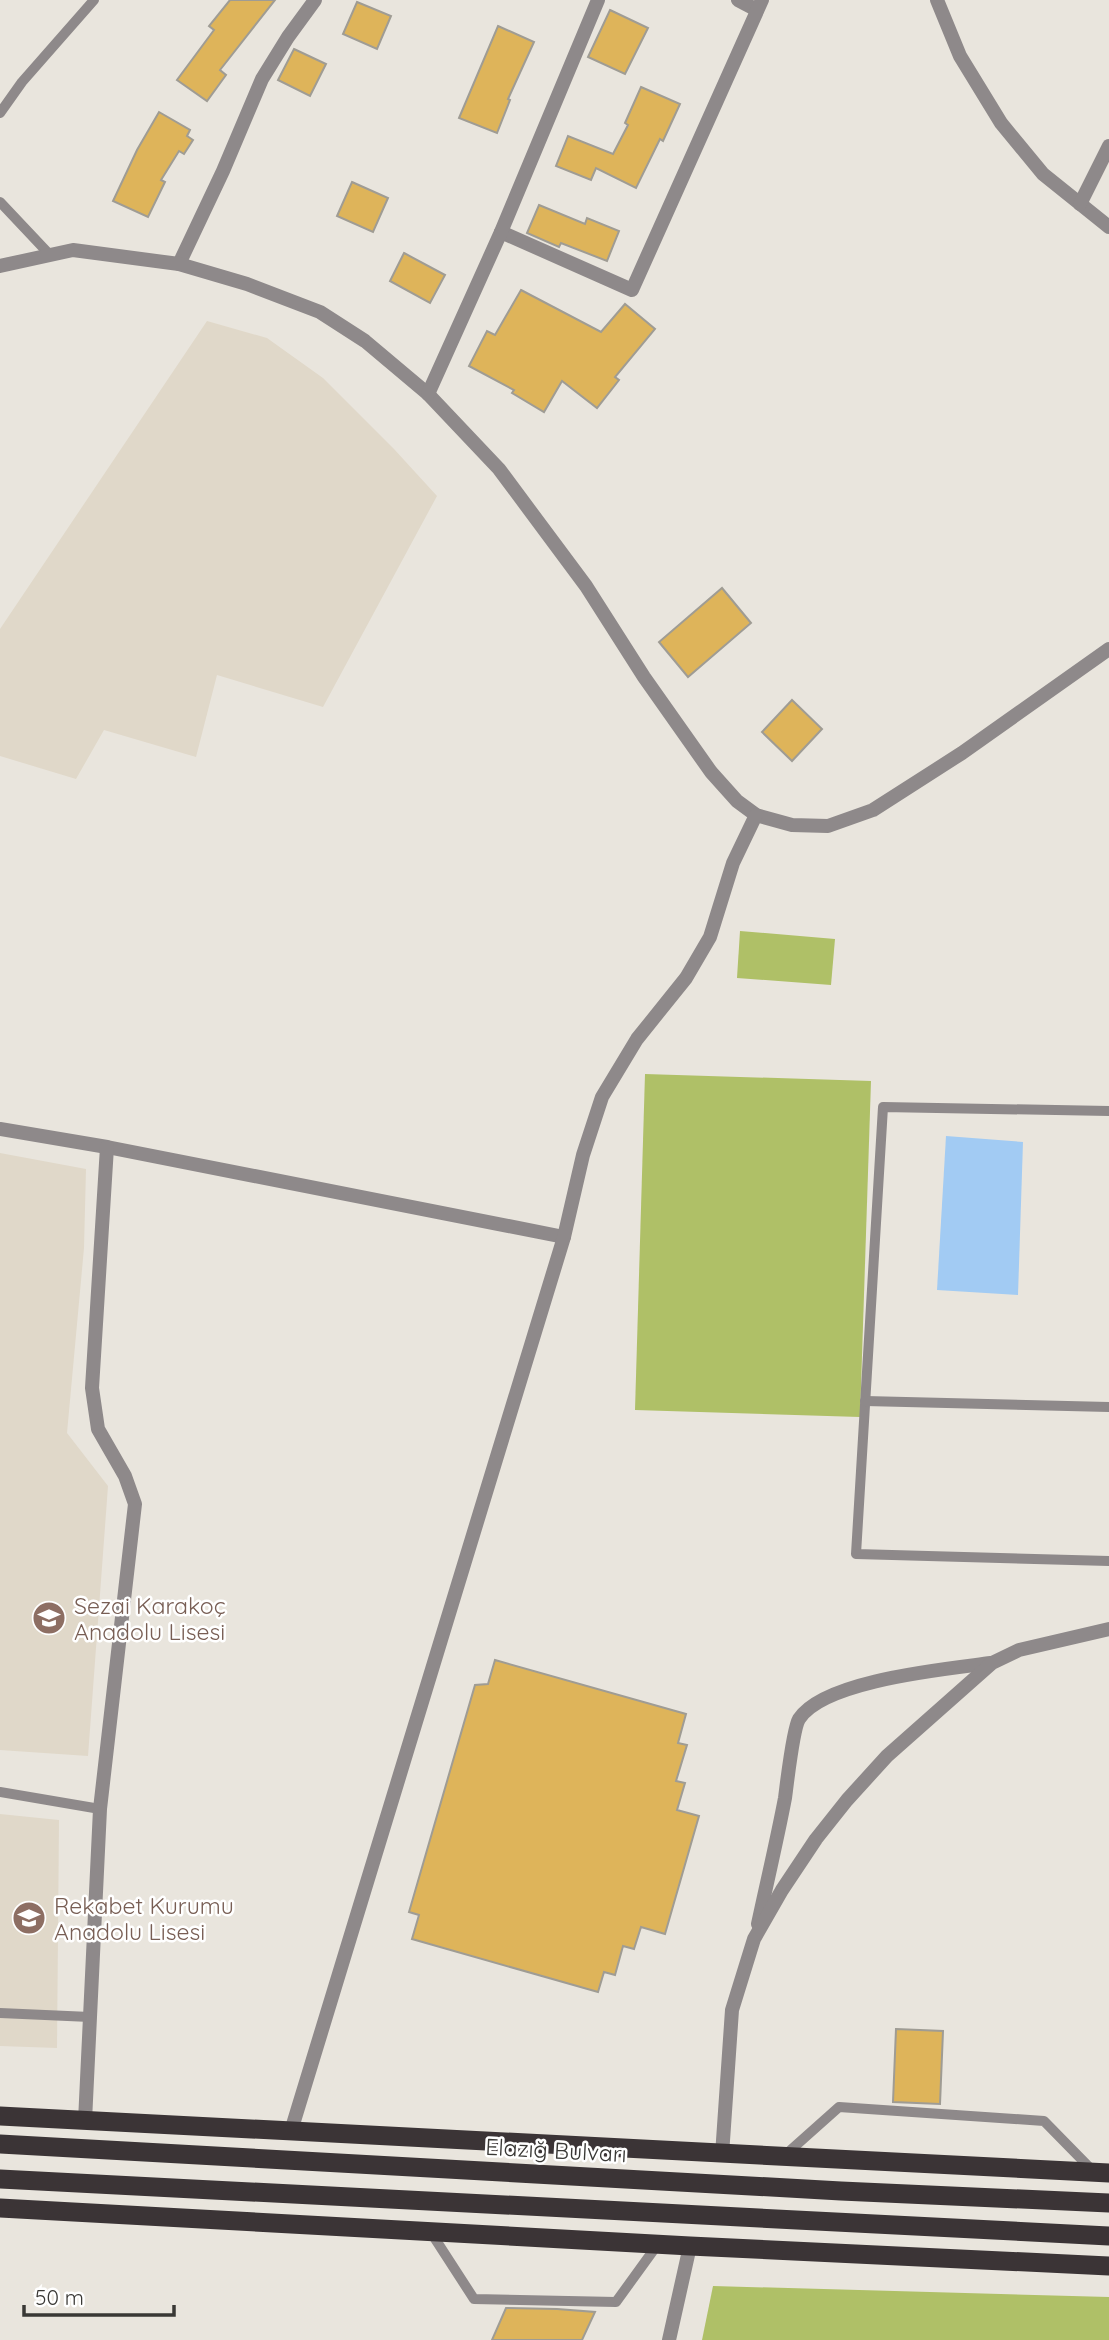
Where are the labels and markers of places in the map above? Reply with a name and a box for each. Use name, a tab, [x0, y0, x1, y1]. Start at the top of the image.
place label: Sezai Karakoç Anadolu Lisesi	[74, 1591, 226, 1646]
school or university icon: Sezai Karakoç Anadolu Lisesi	[30, 1599, 68, 1637]
place label: Rekabet Kurumu Anadolu Lisesi	[54, 1891, 234, 1946]
school or university icon: Rekabet Kurumu Anadolu Lisesi	[10, 1899, 48, 1937]

